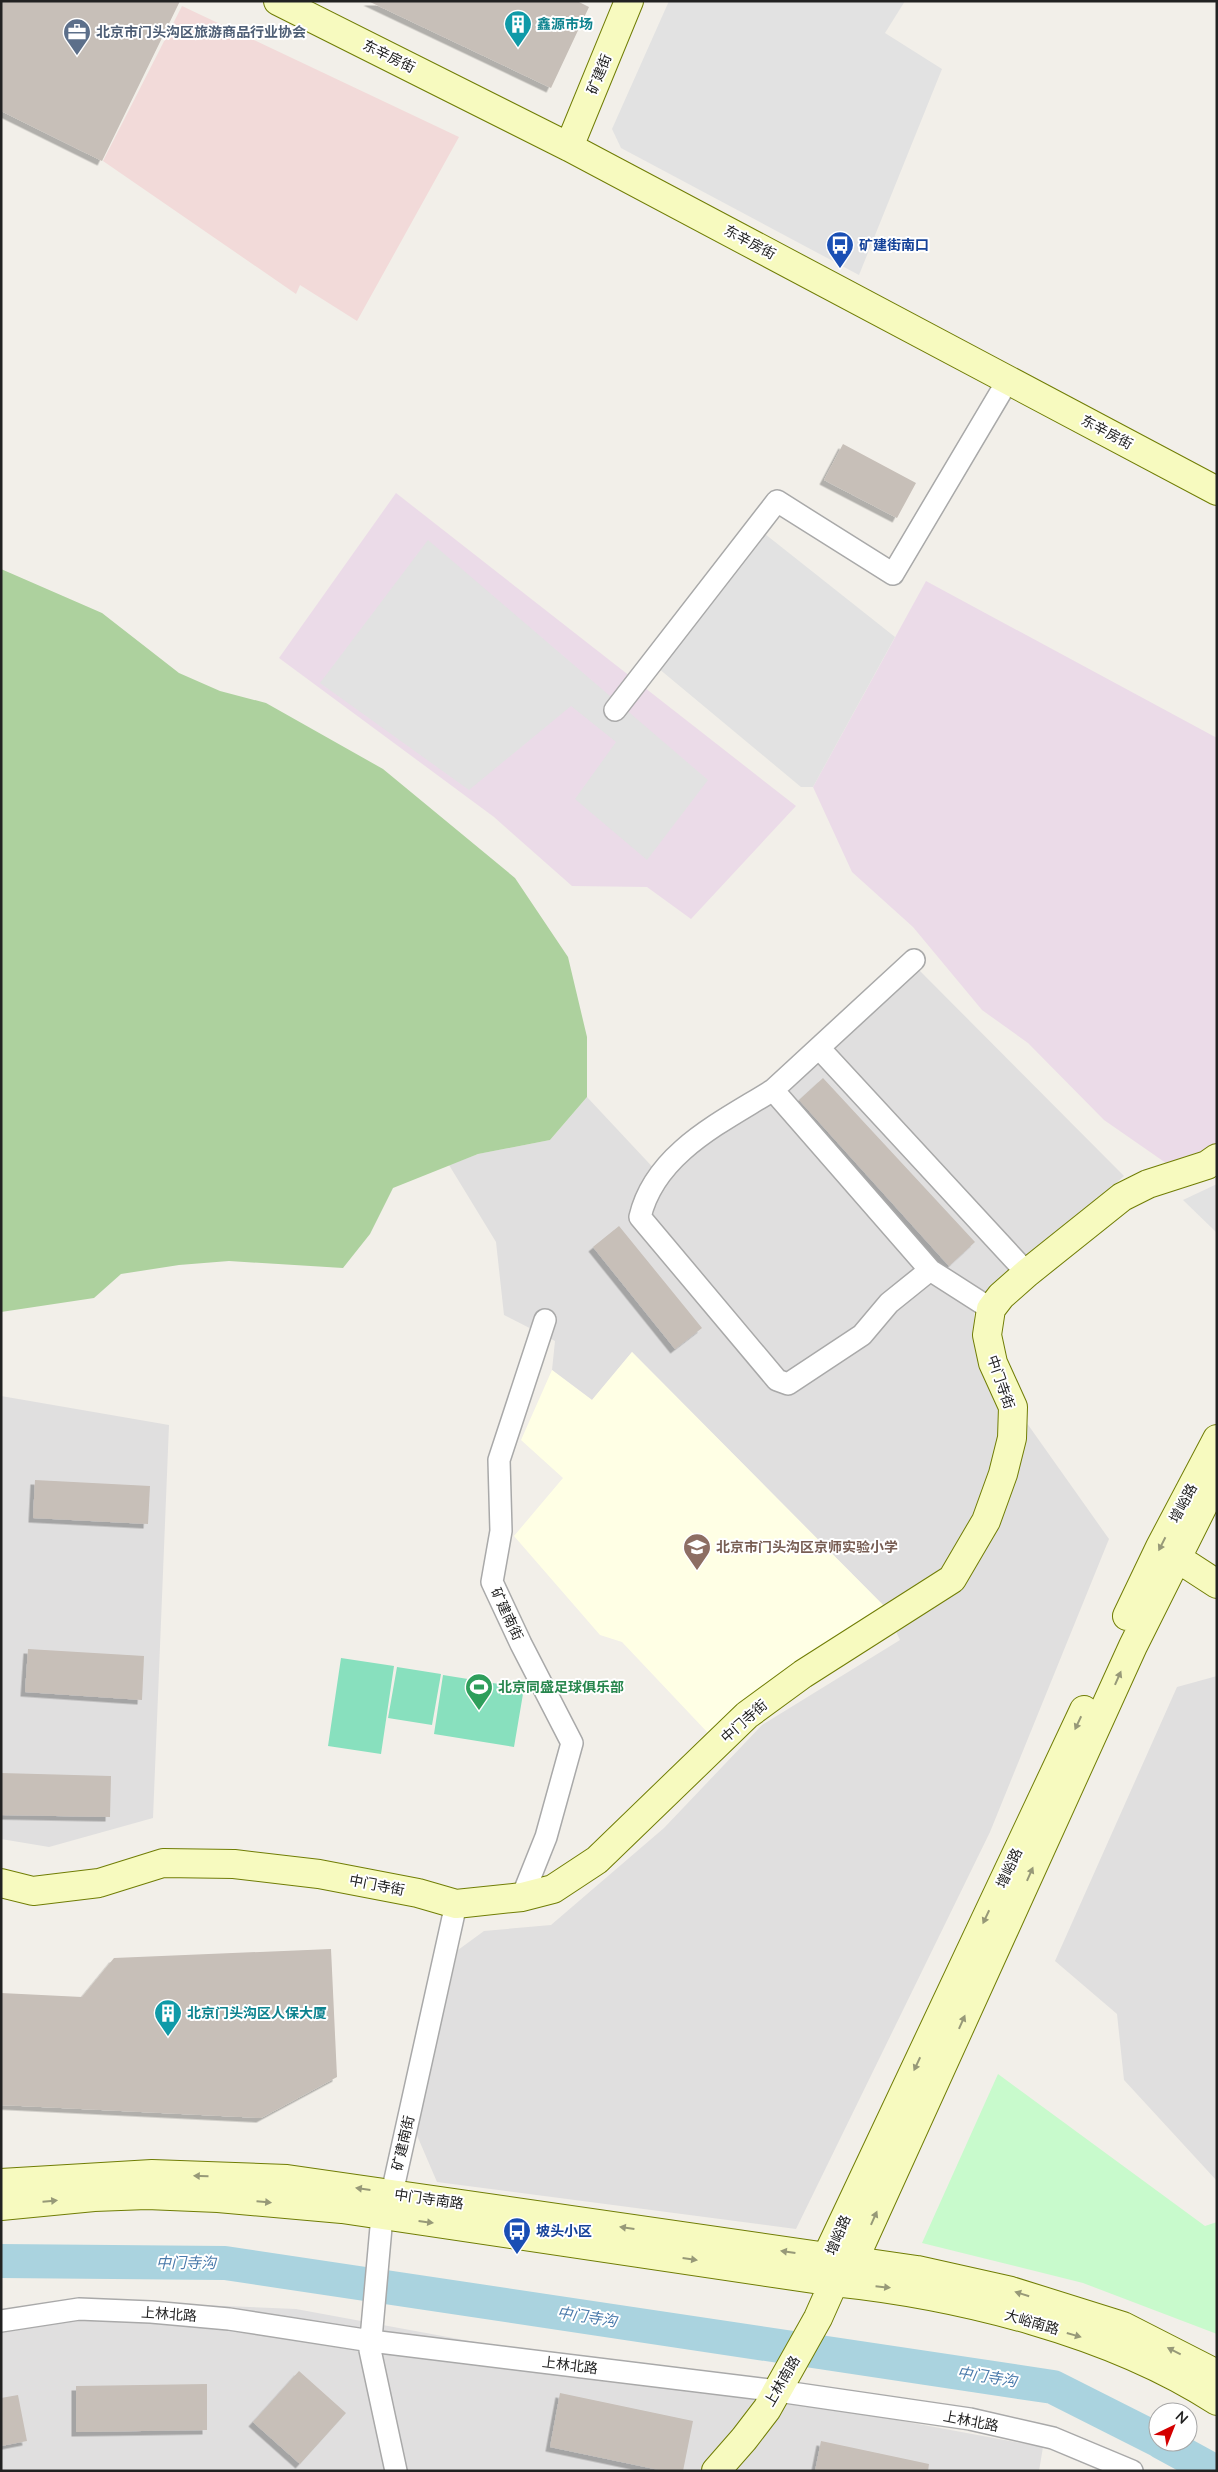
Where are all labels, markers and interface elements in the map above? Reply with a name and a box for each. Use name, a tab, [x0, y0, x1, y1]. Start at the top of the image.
building icon: 鑫源市场	[503, 9, 533, 48]
place label: 鑫源市场	[537, 15, 593, 32]
office icon: 北京市门头沟区旅游商品行业协会	[62, 17, 92, 56]
place label: 北京市门头沟区旅游商品行业协会	[96, 23, 306, 40]
street label: 东辛房街	[360, 36, 418, 75]
street label: 矿建街	[583, 51, 614, 96]
street label: 东辛房街	[722, 221, 779, 262]
bus stop icon: 矿建街南口	[825, 230, 855, 269]
place label: 矿建街南口	[859, 236, 929, 253]
street label: 东辛房街	[1079, 411, 1136, 452]
street label: 中门寺街	[984, 1353, 1019, 1411]
street label: 增峪路	[1165, 1480, 1200, 1525]
school or university icon: 北京市门头沟区京师实验小学	[682, 1532, 712, 1571]
one-way arrow	[1158, 1537, 1166, 1551]
place label: 北京市门头沟区京师实验小学	[716, 1538, 898, 1555]
street label: 矿建南街	[488, 1585, 527, 1643]
one-way arrow	[1115, 1671, 1123, 1685]
sports icon: 北京同盛足球俱乐部	[464, 1672, 494, 1711]
place label: 北京同盛足球俱乐部	[498, 1678, 624, 1695]
street label: 中门寺街	[717, 1696, 770, 1745]
one-way arrow	[1073, 1716, 1081, 1730]
street label: 增峪路	[992, 1845, 1025, 1890]
one-way arrow	[1026, 1867, 1034, 1881]
street label: 中门寺街	[348, 1871, 406, 1898]
one-way arrow	[982, 1910, 990, 1924]
building icon: 北京门头沟区人保大厦	[153, 1998, 183, 2037]
place label: 北京门头沟区人保大厦	[187, 2004, 327, 2021]
one-way arrow	[959, 2015, 967, 2029]
one-way arrow	[913, 2057, 921, 2072]
street label: 矿建南街	[388, 2114, 417, 2172]
one-way arrow	[193, 2172, 209, 2180]
one-way arrow	[354, 2185, 370, 2193]
street label: 中门寺南路	[393, 2185, 465, 2212]
one-way arrow	[42, 2197, 58, 2205]
one-way arrow	[257, 2198, 273, 2206]
one-way arrow	[870, 2211, 878, 2225]
street label: 增峪路	[822, 2212, 854, 2257]
bus stop icon: 坡头小区	[502, 2216, 532, 2255]
one-way arrow	[418, 2218, 434, 2226]
place label: 坡头小区	[536, 2222, 592, 2239]
one-way arrow	[619, 2224, 635, 2232]
one-way arrow	[780, 2248, 796, 2256]
water label: 中门寺沟	[156, 2253, 218, 2271]
one-way arrow	[683, 2256, 699, 2264]
one-way arrow	[875, 2283, 891, 2291]
one-way arrow	[1014, 2290, 1029, 2298]
water label: 中门寺沟	[556, 2302, 620, 2330]
street label: 上林北路	[141, 2303, 198, 2324]
street label: 大峪南路	[1003, 2306, 1061, 2337]
one-way arrow	[1067, 2331, 1082, 2339]
one-way arrow	[1166, 2347, 1181, 2355]
street label: 上林南路	[760, 2352, 803, 2409]
street label: 上林北路	[541, 2353, 599, 2376]
water label: 中门寺沟	[956, 2362, 1020, 2390]
north arrow	[1148, 2402, 1198, 2452]
street label: 上林北路	[942, 2407, 1000, 2434]
text: N	[1172, 2407, 1192, 2427]

